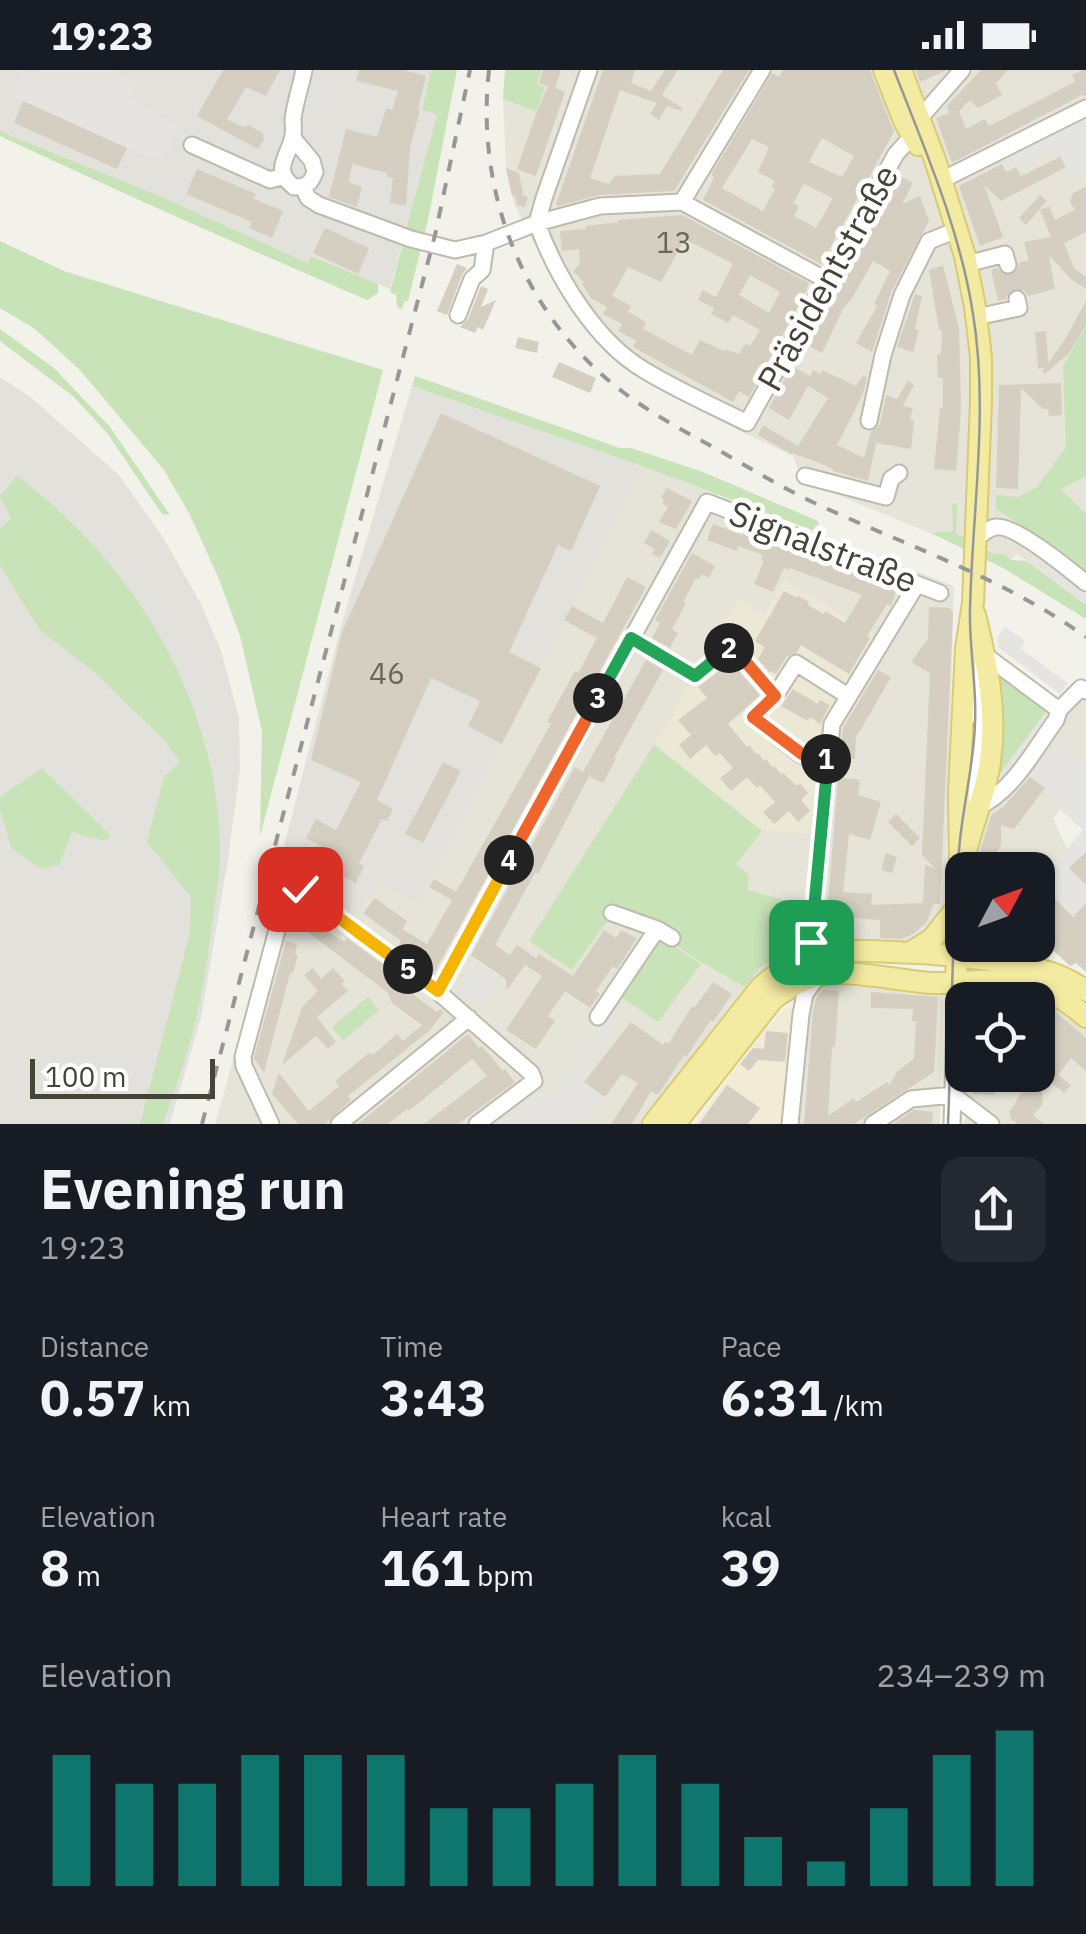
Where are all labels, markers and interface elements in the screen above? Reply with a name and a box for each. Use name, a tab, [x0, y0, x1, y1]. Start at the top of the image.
text: 19:23	[50, 11, 154, 60]
street label: Präsidentstraße	[746, 156, 908, 399]
house number: 13	[656, 222, 692, 261]
street label: Signalstraße	[723, 489, 924, 603]
pin: 2	[704, 623, 754, 673]
text: 2	[721, 629, 737, 666]
house number: 46	[369, 653, 405, 692]
pin: 3	[573, 673, 623, 723]
text: 3	[590, 679, 606, 716]
pin: 1	[801, 734, 851, 784]
text: 1	[818, 740, 834, 777]
pin: 4	[484, 835, 534, 885]
text: 4	[501, 841, 517, 878]
pin	[258, 847, 343, 932]
north arrow	[945, 852, 1055, 962]
map controls	[945, 852, 1055, 1092]
icon: check	[273, 862, 328, 917]
pin	[769, 900, 854, 985]
icon: arrive	[784, 915, 839, 970]
pin: 5	[383, 944, 433, 994]
text: 5	[400, 950, 416, 987]
button: locate	[945, 982, 1055, 1092]
scale bar	[30, 1054, 215, 1098]
text: 100 m	[45, 1058, 126, 1095]
text: Evening run	[40, 1153, 346, 1224]
button: share	[941, 1157, 1046, 1262]
text: 19:23	[40, 1226, 126, 1268]
text: Distance	[40, 1328, 149, 1365]
text: Time	[380, 1328, 443, 1365]
text: Pace	[721, 1328, 782, 1365]
text: 0.57	[40, 1365, 146, 1430]
text: 3:43	[380, 1365, 487, 1430]
text: 6:31	[721, 1365, 827, 1430]
text: km	[146, 1387, 191, 1424]
text: /km	[827, 1387, 884, 1424]
text: Elevation	[40, 1498, 156, 1535]
text: Heart rate	[380, 1498, 507, 1535]
text: kcal	[721, 1498, 772, 1535]
text: 8	[40, 1535, 70, 1600]
text: 161	[380, 1535, 470, 1600]
text: 39	[721, 1535, 781, 1600]
text: m	[70, 1557, 101, 1594]
text: bpm	[470, 1557, 534, 1594]
text: Elevation	[40, 1654, 173, 1696]
text: 234–239 m	[876, 1654, 1046, 1696]

